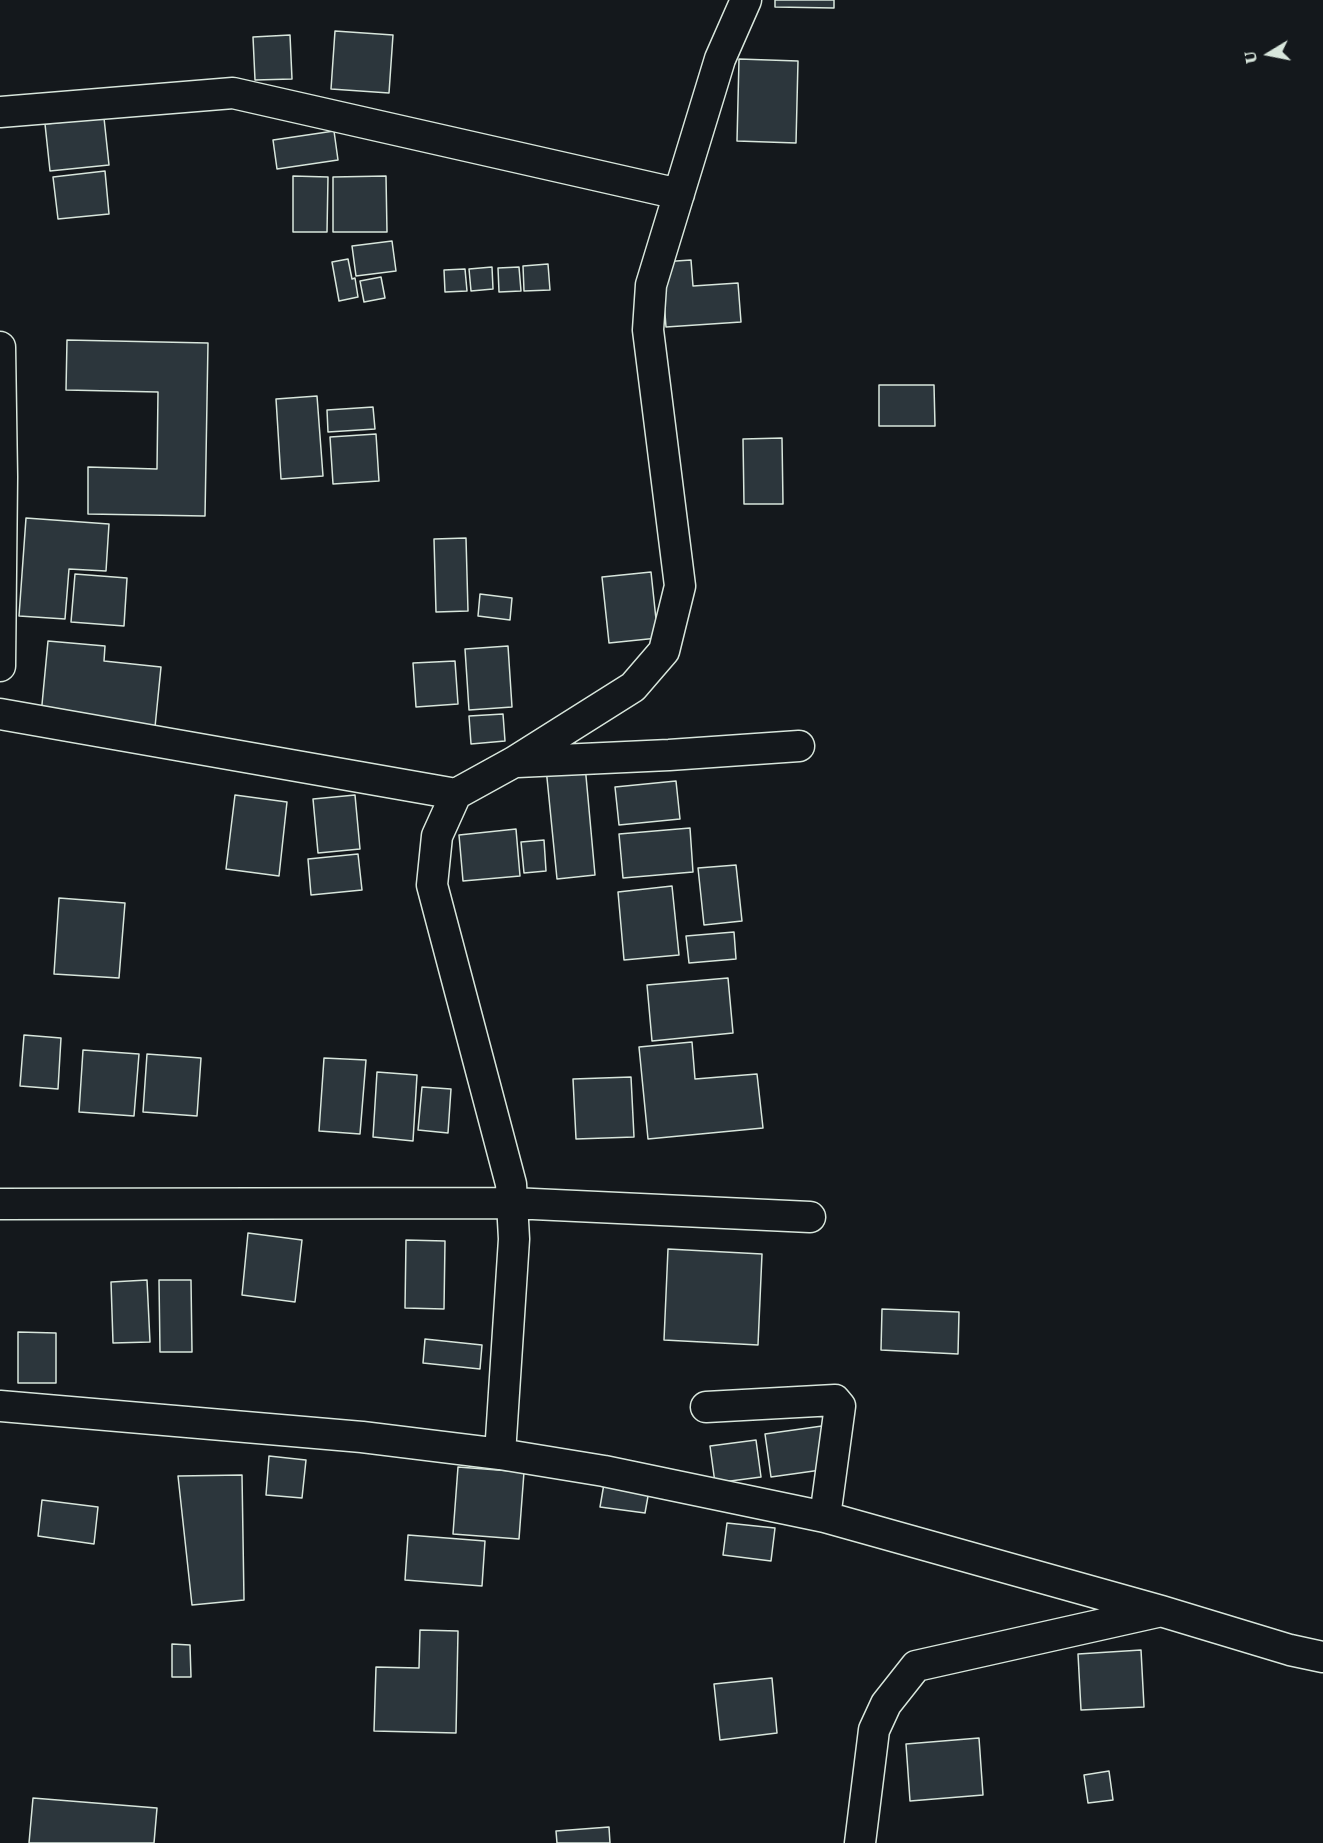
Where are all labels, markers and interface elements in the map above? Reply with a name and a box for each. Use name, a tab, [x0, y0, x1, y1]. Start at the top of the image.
north arrow	[1239, 24, 1299, 84]
text: U	[1240, 50, 1261, 65]

